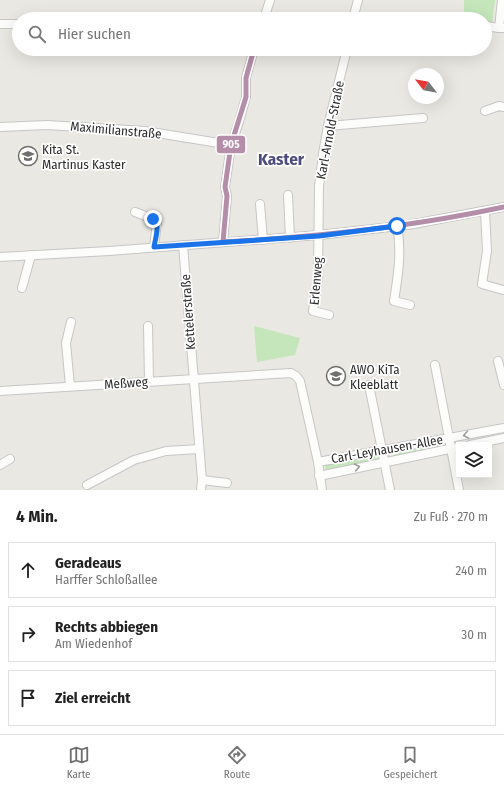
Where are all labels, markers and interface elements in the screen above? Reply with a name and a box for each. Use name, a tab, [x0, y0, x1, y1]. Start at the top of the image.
search box	[12, 12, 492, 56]
icon: search	[26, 23, 48, 45]
text: Hier suchen	[58, 25, 131, 43]
north arrow	[408, 68, 444, 104]
street label: Karl-Arnold-Straße	[313, 80, 347, 180]
street label: Maximilianstraße	[70, 119, 162, 141]
line badge: 905	[216, 135, 246, 154]
text: 905	[222, 138, 240, 151]
place label: Kita St. Martinus Kaster	[42, 142, 126, 172]
school or university icon: Kita St. Martinus Kaster	[17, 145, 39, 167]
district label: Kaster	[258, 149, 305, 170]
route end	[144, 210, 162, 228]
route start	[388, 217, 406, 235]
street label: Erlenweg	[306, 255, 326, 306]
street label: Kettelerstraße	[178, 274, 198, 350]
place label: AWO KiTa Kleeblatt	[350, 362, 400, 392]
school or university icon: AWO KiTa Kleeblatt	[325, 365, 347, 387]
street label: Meßweg	[104, 374, 149, 392]
one-way arrow	[463, 430, 469, 439]
street label: Carl-Leyhausen-Allee	[330, 432, 444, 466]
map controls	[456, 442, 492, 478]
button: layers	[456, 442, 492, 478]
one-way arrow	[354, 464, 361, 472]
text: 4 Min.	[16, 506, 58, 527]
text: Zu Fuß · 270 m	[414, 509, 488, 524]
text: Geradeaus	[55, 554, 121, 572]
icon: ahead	[17, 559, 39, 581]
text: 240 m	[455, 563, 487, 578]
text: Harffer Schloßallee	[55, 572, 158, 587]
text: Rechts abbiegen	[55, 618, 158, 636]
icon: right	[17, 623, 39, 645]
text: 30 m	[461, 627, 487, 642]
text: Am Wiedenhof	[55, 636, 132, 651]
icon: arrive	[17, 687, 39, 709]
text: Ziel erreicht	[55, 689, 130, 707]
tab: Karte	[67, 744, 91, 781]
tab: Route	[224, 744, 250, 781]
tab: Gespeichert	[383, 744, 437, 781]

